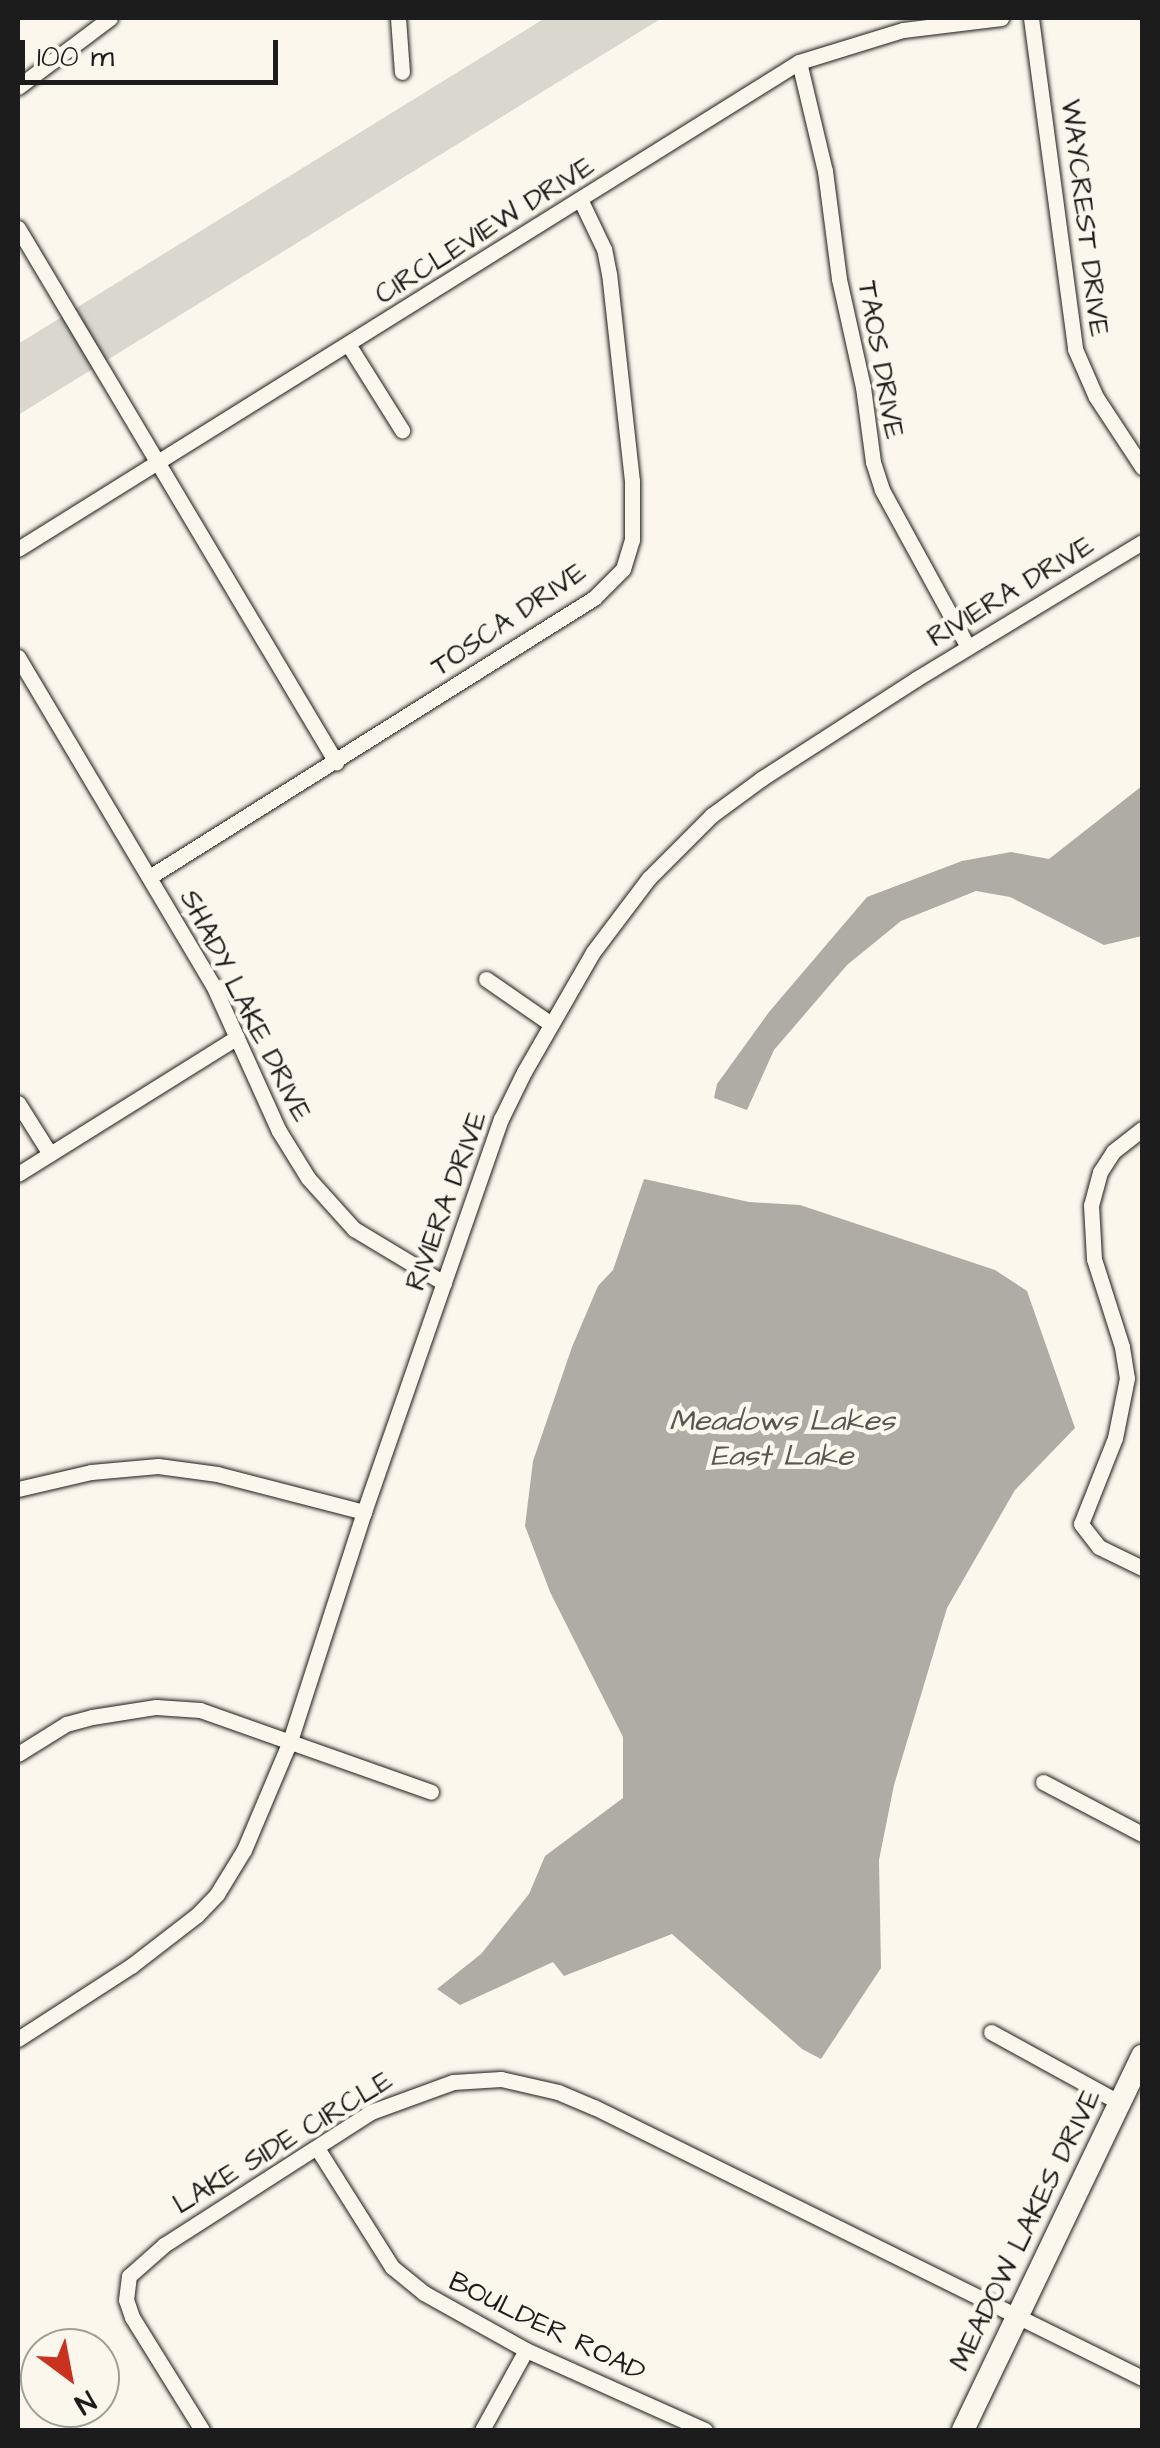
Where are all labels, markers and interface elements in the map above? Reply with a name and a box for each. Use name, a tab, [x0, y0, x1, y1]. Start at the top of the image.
scale bar	[25, 20, 282, 82]
text: 100 m	[37, 36, 114, 78]
street label: WAYCREST DRIVE	[1053, 97, 1115, 339]
street label: CIRCLEVIEW DRIVE	[369, 150, 601, 312]
street label: TAOS DRIVE	[850, 278, 910, 442]
street label: RIVIERA DRIVE	[922, 529, 1100, 655]
street label: TOSCA DRIVE	[425, 556, 593, 684]
street label: SHADY LAKE DRIVE	[172, 884, 318, 1128]
street label: RIVIERA DRIVE	[399, 1107, 495, 1295]
water label: Meadows Lakes East Lake	[669, 1403, 895, 1474]
street label: LAKE SIDE CIRCLE	[167, 2064, 399, 2222]
street label: MEADOW LAKES DRIVE	[943, 2084, 1109, 2376]
street label: BOULDER ROAD	[443, 2265, 651, 2389]
north arrow	[20, 2328, 120, 2428]
text: N	[67, 2381, 103, 2423]

